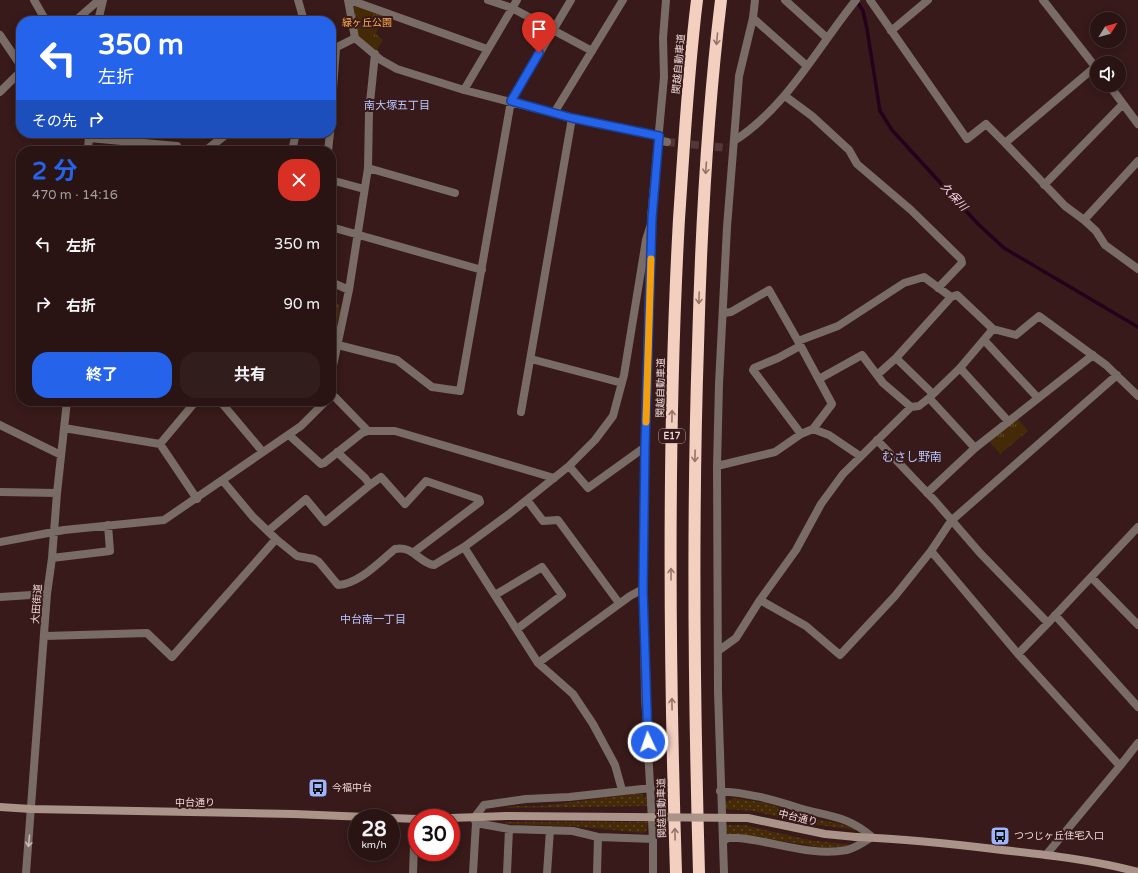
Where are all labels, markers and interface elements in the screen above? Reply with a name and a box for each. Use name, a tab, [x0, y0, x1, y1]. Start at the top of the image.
pin	[522, 12, 556, 53]
north arrow	[1090, 12, 1126, 48]
map controls	[1090, 12, 1126, 92]
park label: 緑ヶ丘公園	[342, 17, 392, 29]
icon: arrive	[528, 18, 550, 40]
text: 350 m	[98, 28, 184, 62]
icon: left	[32, 32, 84, 84]
one-way arrow	[714, 32, 721, 45]
street label: 関越自動車道	[670, 34, 688, 94]
button: sound	[1090, 56, 1126, 92]
text: 左折	[98, 66, 134, 88]
district label: 南大塚五丁目	[364, 99, 430, 112]
icon: right	[85, 108, 107, 130]
text: その先	[32, 112, 77, 130]
text: 2 分	[32, 157, 77, 186]
button: close	[278, 159, 320, 201]
one-way arrow	[703, 161, 710, 174]
water label: 久保川	[938, 180, 971, 214]
text: 470 m · 14:16	[32, 187, 118, 203]
icon: left	[32, 233, 54, 255]
text: 350 m	[274, 235, 320, 253]
text: 左折	[66, 237, 96, 255]
one-way arrow	[696, 291, 703, 304]
icon: right	[32, 293, 54, 315]
text: 90 m	[283, 295, 320, 313]
text: 右折	[66, 297, 96, 315]
button: 終了	[32, 352, 172, 398]
button: 共有	[180, 352, 320, 398]
street label: 関越自動車道	[654, 358, 668, 418]
one-way arrow	[668, 410, 676, 423]
road number: E17	[659, 429, 685, 443]
one-way arrow	[691, 449, 699, 462]
district label: むさし野南	[882, 450, 942, 464]
one-way arrow	[667, 568, 675, 581]
street label: 大田街道	[30, 584, 44, 624]
district label: 中台南一丁目	[340, 613, 406, 626]
one-way arrow	[668, 698, 676, 711]
position arrow	[627, 721, 669, 763]
bus stop icon: 今福中台	[307, 777, 329, 799]
street label: 関越自動車道	[655, 778, 669, 838]
place label: 今福中台	[332, 782, 372, 794]
street label: 中台通り	[175, 797, 215, 809]
street label: 中台通り	[777, 808, 819, 828]
speed limit sign: 30	[408, 809, 460, 861]
text: 28	[361, 818, 387, 842]
bus stop icon: つつじヶ丘住宅入口	[989, 825, 1011, 847]
one-way arrow	[671, 828, 679, 841]
place label: つつじヶ丘住宅入口	[1014, 830, 1104, 842]
one-way arrow	[25, 834, 32, 847]
text: km/h	[361, 839, 387, 851]

